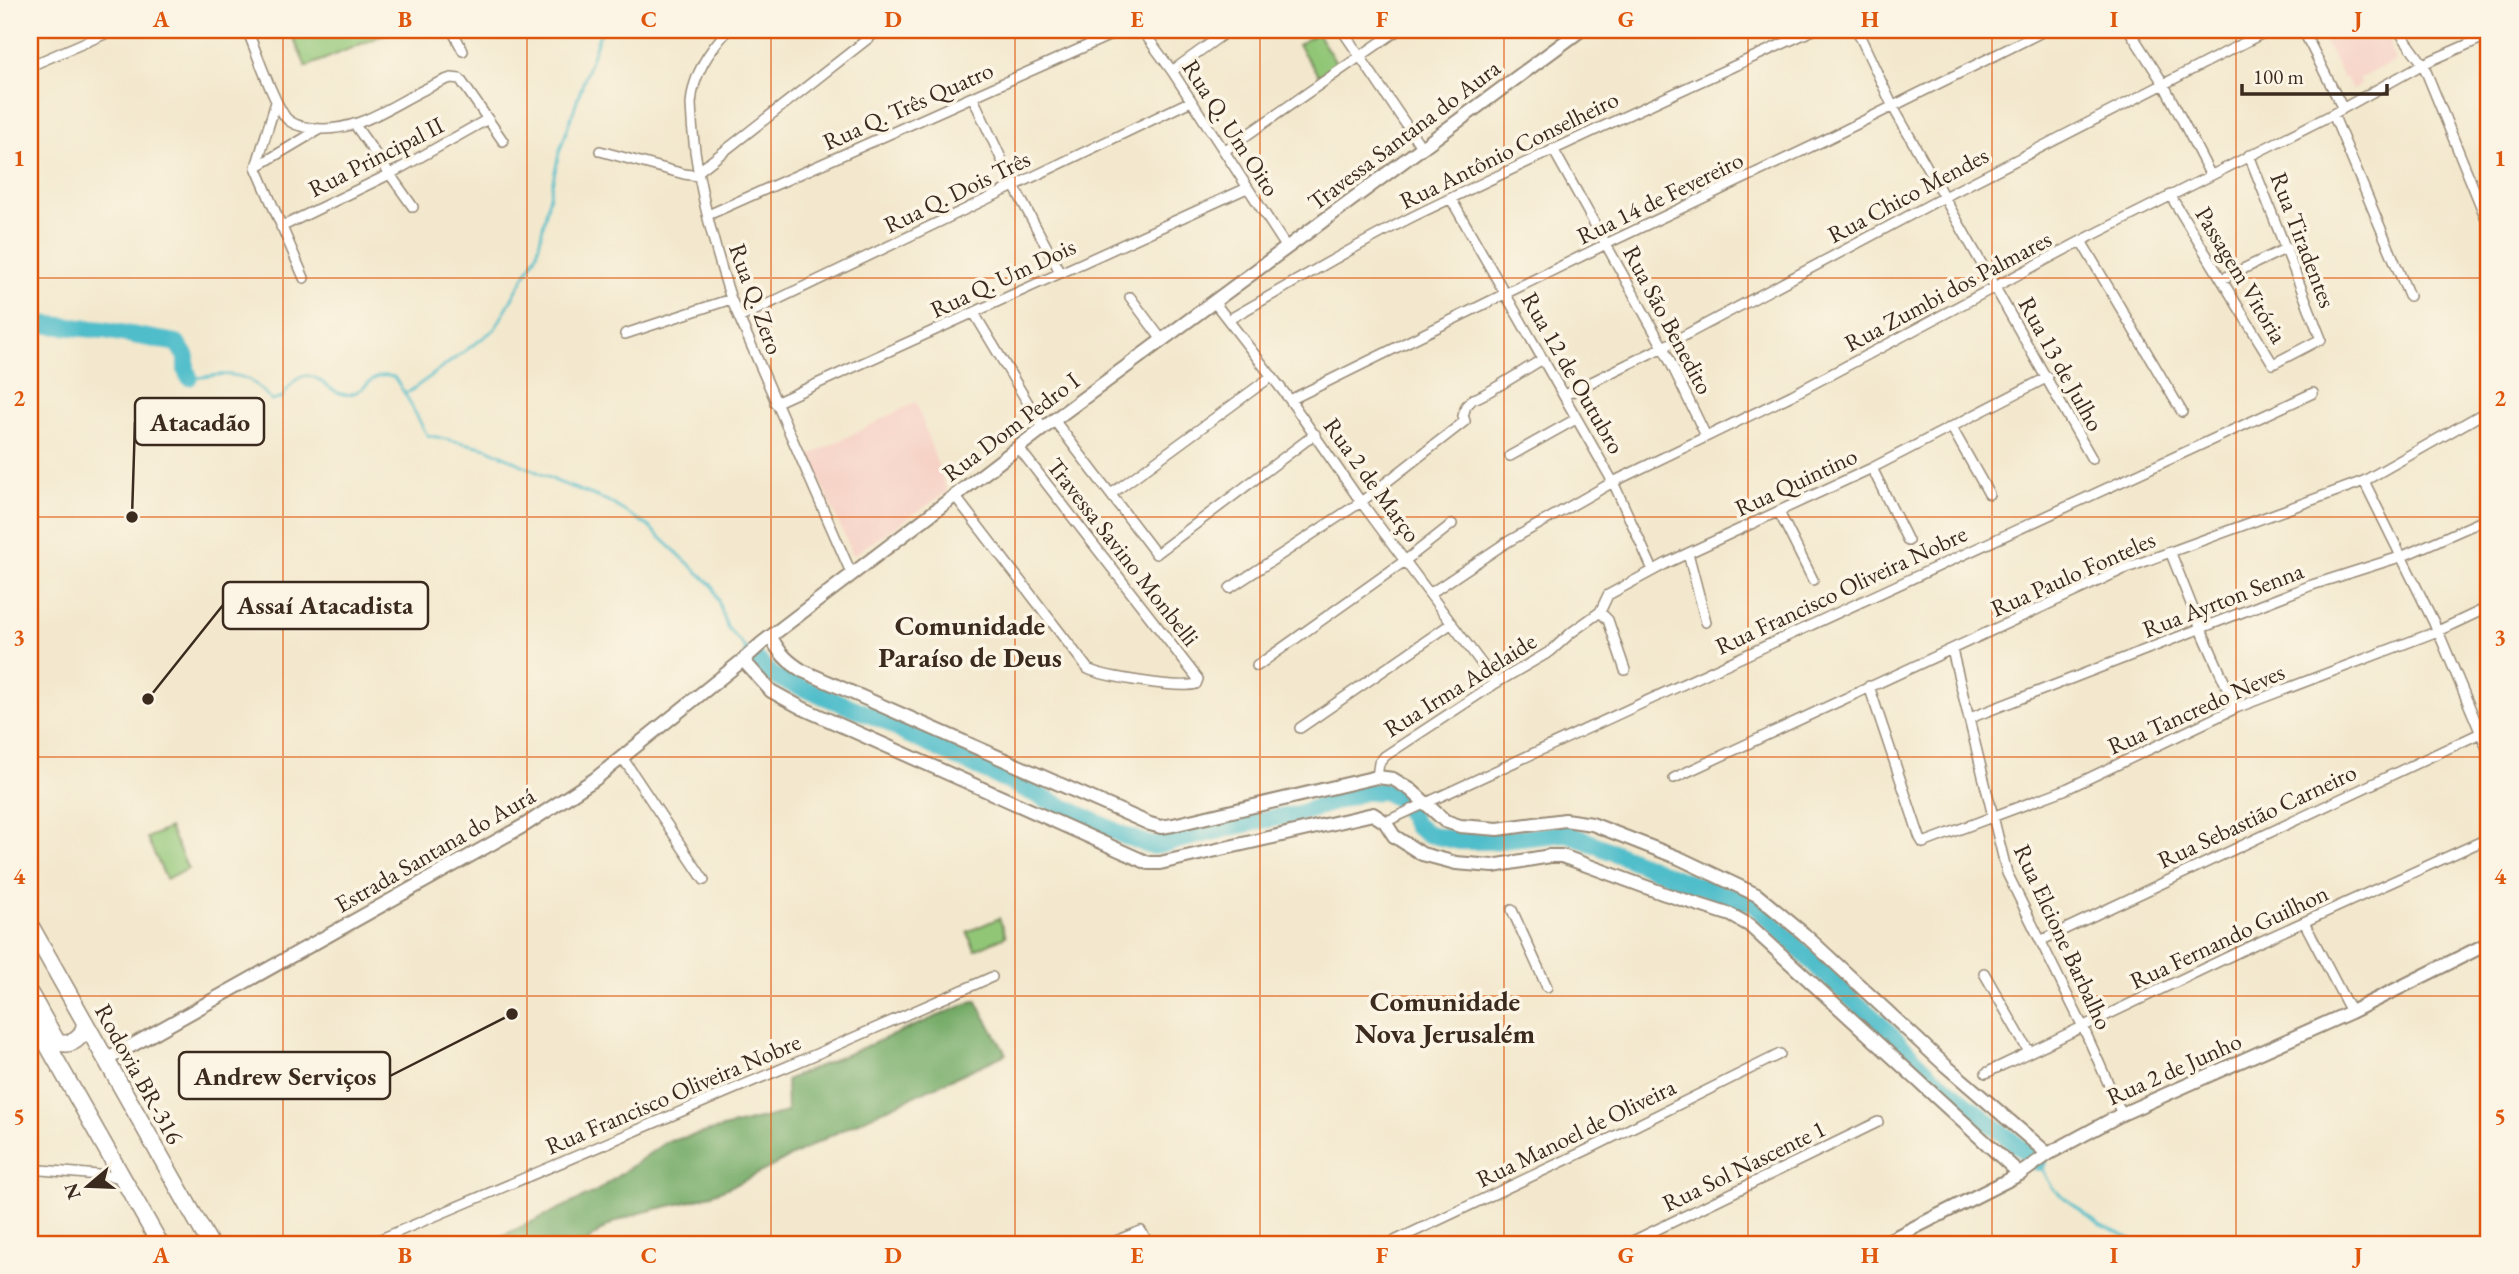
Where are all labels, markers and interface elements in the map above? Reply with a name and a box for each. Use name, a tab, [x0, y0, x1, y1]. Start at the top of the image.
text: A	[152, 4, 170, 34]
text: B	[398, 4, 412, 34]
text: C	[641, 4, 657, 34]
text: D	[884, 4, 902, 34]
text: E	[1130, 4, 1144, 34]
text: F	[1376, 4, 1389, 34]
text: G	[1618, 4, 1634, 34]
text: H	[1861, 4, 1879, 34]
text: I	[2110, 4, 2118, 34]
text: J	[2352, 4, 2363, 34]
street label: Travessa Santana do Aura	[1301, 52, 1506, 217]
scale bar	[2242, 52, 2388, 96]
street label: Rua Q. Três Quatro	[818, 54, 998, 157]
street label: Rua Q. Um Oito	[1176, 54, 1287, 202]
text: 100 m	[2253, 63, 2304, 90]
street label: Rua Antônio Conselheiro	[1394, 83, 1624, 216]
street label: Rua Principal II	[303, 109, 449, 204]
street label: Rua Chico Mendes	[1822, 139, 1994, 250]
text: 1	[13, 143, 25, 173]
street label: Rua Q. Dois Três	[878, 143, 1035, 240]
text: 1	[2494, 143, 2506, 173]
street label: Rua 14 de Fevereiro	[1571, 144, 1748, 251]
street label: Rua Tiradentes	[2263, 168, 2343, 312]
street label: Passagem Vitória	[2188, 201, 2295, 349]
street label: Rua Zumbi dos Palmares	[1839, 223, 2057, 358]
street label: Rua Q. Um Dois	[925, 230, 1080, 325]
street label: Rua Q. Zero	[722, 239, 791, 359]
street label: Rua São Benedito	[1616, 240, 1721, 400]
street label: Rua 12 de Outubro	[1515, 286, 1632, 459]
street label: Rua 13 de Julho	[2012, 291, 2111, 437]
street label: Rua Dom Pedro I	[936, 365, 1085, 488]
text: 2	[13, 383, 25, 413]
text: 2	[2494, 383, 2506, 413]
callout: Atacadão	[135, 398, 264, 445]
text: Atacadão	[149, 405, 250, 439]
street label: Rua 2 de Março	[1317, 411, 1428, 548]
street label: Rua Quintino	[1730, 440, 1862, 523]
street label: Travessa Savino Monbelli	[1040, 451, 1207, 652]
street label: Rua Francisco Oliveira Nobre	[1710, 518, 1972, 662]
street label: Rua Paulo Fonteles	[1986, 523, 2160, 624]
street label: Rua Ayrton Senna	[2138, 554, 2308, 644]
callout: Assaí Atacadista	[223, 582, 428, 629]
text: Assaí Atacadista	[236, 588, 414, 622]
district label: Comunidade Paraíso de Deus	[878, 607, 1062, 675]
text: 3	[13, 622, 25, 652]
text: 3	[2494, 622, 2506, 652]
street label: Rua Irma Adelaide	[1378, 625, 1542, 744]
street label: Rua Tancredo Neves	[2102, 656, 2289, 761]
street label: Rua Sebastião Carneiro	[2152, 756, 2361, 875]
street label: Estrada Santana do Aurá	[329, 779, 541, 920]
street label: Rua Elcione Barbalho	[2007, 839, 2120, 1034]
text: 4	[13, 861, 26, 891]
text: 4	[2494, 861, 2507, 891]
street label: Rua Fernando Guilhon	[2125, 877, 2333, 996]
district label: Comunidade Nova Jerusalém	[1355, 983, 1536, 1051]
street label: Rodovia BR-316	[88, 998, 191, 1149]
street label: Rua 2 de Junho	[2101, 1025, 2246, 1112]
street label: Rua Francisco Oliveira Nobre	[541, 1026, 805, 1161]
callout: Andrew Serviços	[179, 1052, 390, 1099]
text: Andrew Serviços	[193, 1059, 376, 1093]
street label: Rua Manoel de Oliveira	[1471, 1071, 1681, 1194]
text: 5	[13, 1101, 25, 1131]
text: 5	[2494, 1101, 2506, 1131]
street label: Rua Sol Nascente 1	[1657, 1113, 1831, 1219]
north arrow	[52, 1152, 122, 1222]
text: N	[58, 1179, 87, 1203]
text: A	[152, 1240, 170, 1270]
text: B	[398, 1240, 412, 1270]
text: C	[641, 1240, 657, 1270]
text: D	[884, 1240, 902, 1270]
text: E	[1130, 1240, 1144, 1270]
text: F	[1376, 1240, 1389, 1270]
text: G	[1618, 1240, 1634, 1270]
text: H	[1861, 1240, 1879, 1270]
text: I	[2110, 1240, 2118, 1270]
text: J	[2352, 1240, 2363, 1270]

